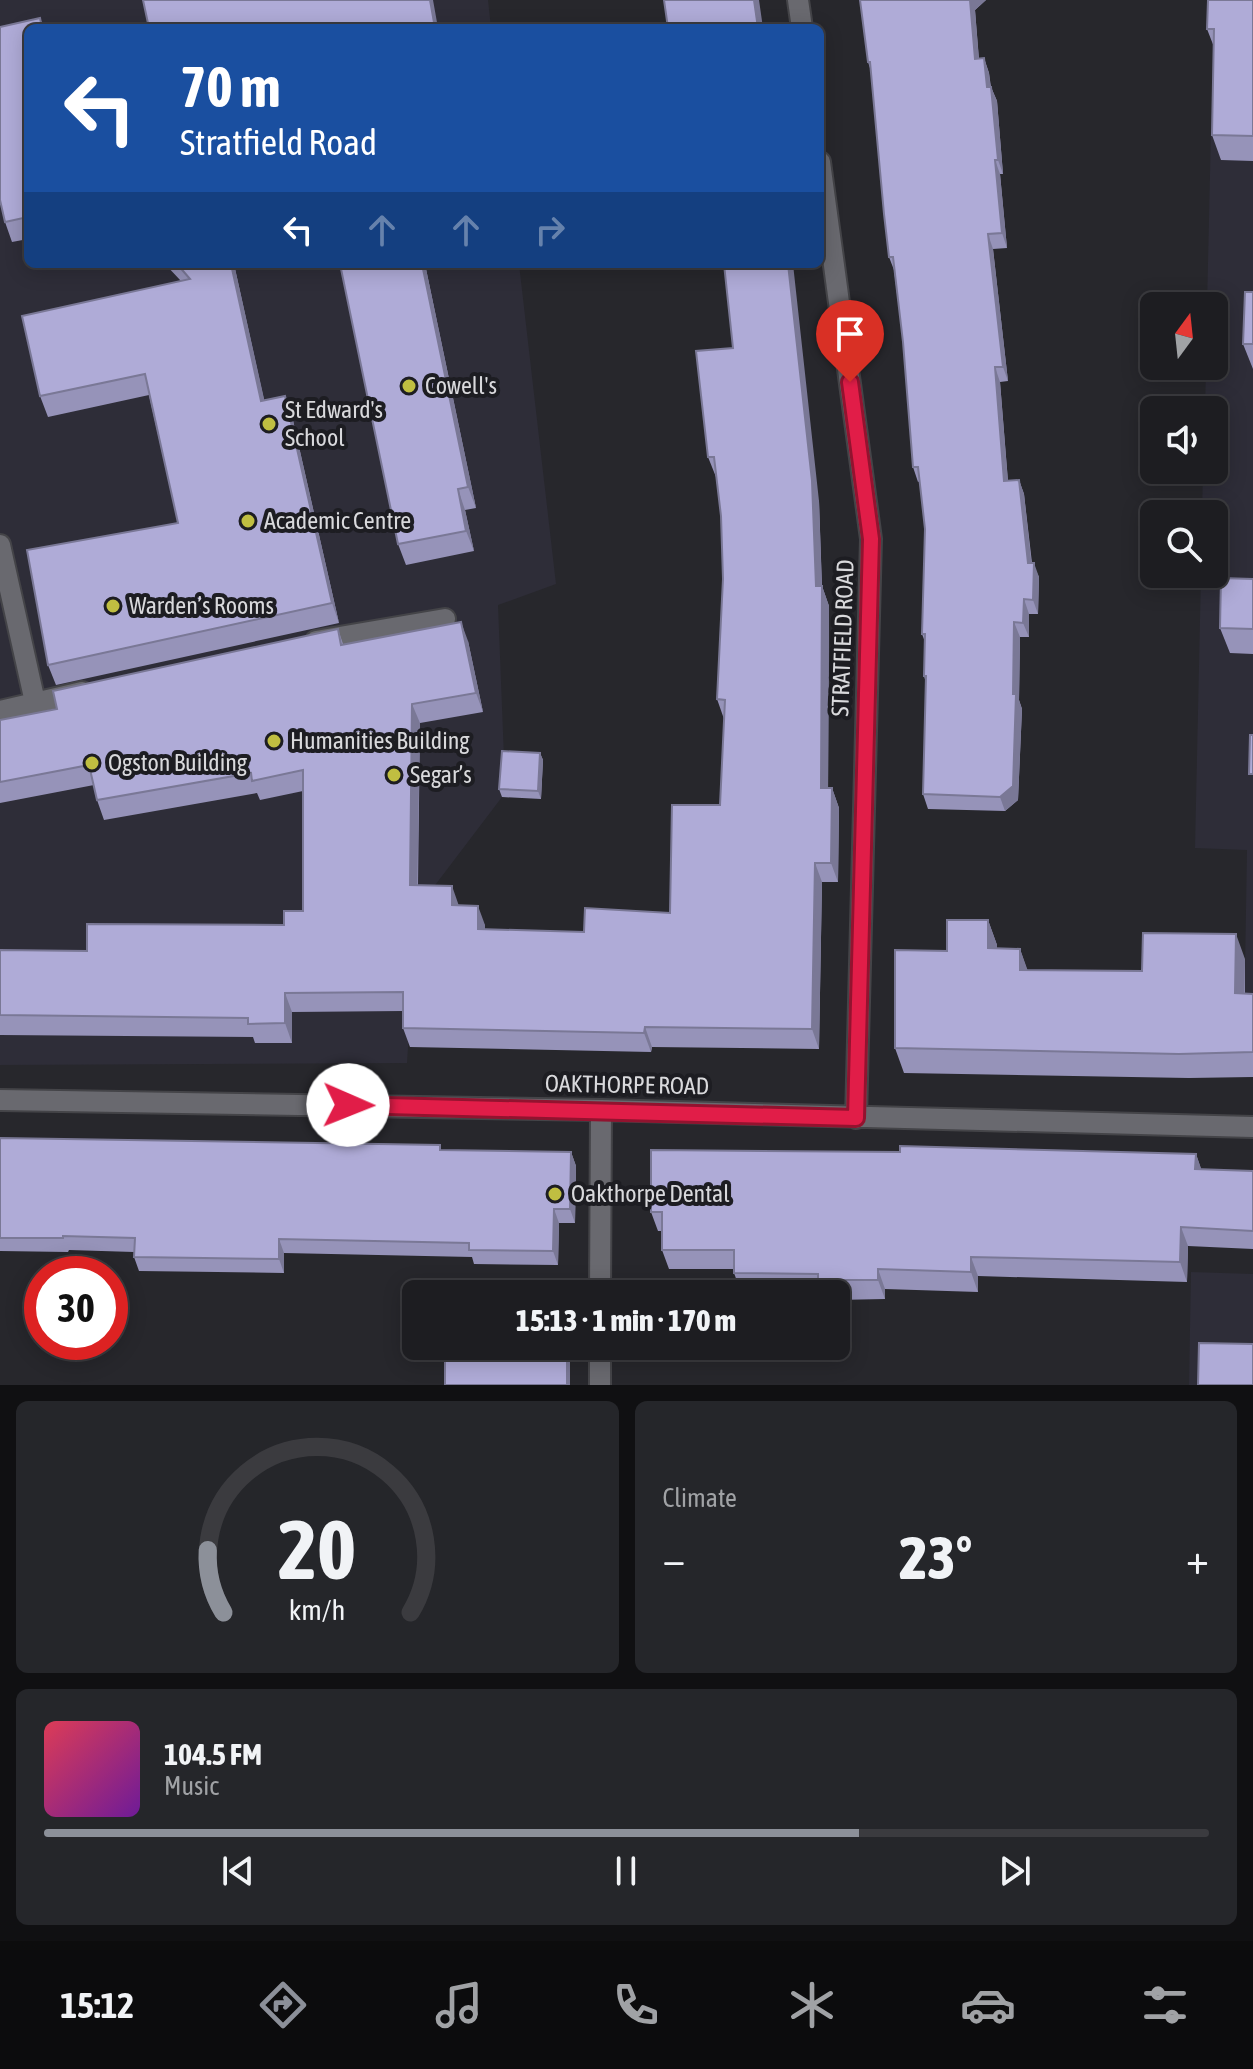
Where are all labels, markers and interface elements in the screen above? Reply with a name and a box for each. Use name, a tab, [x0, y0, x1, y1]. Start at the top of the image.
text: 70 m	[180, 55, 281, 119]
icon: left	[48, 56, 152, 160]
text: Stratfield Road	[180, 121, 377, 163]
icon: left	[276, 208, 320, 252]
icon: ahead	[360, 208, 404, 252]
icon: ahead	[444, 208, 488, 252]
icon: right	[528, 208, 572, 252]
north arrow	[1140, 292, 1228, 380]
map controls	[1140, 292, 1228, 588]
pin	[816, 300, 884, 382]
icon: arrive	[828, 312, 872, 356]
place label: Cowell's	[425, 372, 497, 399]
marker: Cowell's	[400, 377, 418, 395]
place label: St Edward's School	[285, 396, 383, 451]
button: sound	[1140, 396, 1228, 484]
marker: St Edward's School	[260, 415, 278, 433]
button: search	[1140, 500, 1228, 588]
place label: Academic Centre	[264, 507, 411, 534]
marker: Academic Centre	[239, 512, 257, 530]
street label: STRATFIELD ROAD	[826, 559, 859, 717]
place label: Warden’s Rooms	[129, 592, 274, 619]
marker: Warden’s Rooms	[104, 597, 122, 615]
place label: Humanities Building	[290, 727, 470, 754]
marker: Humanities Building	[265, 732, 283, 750]
place label: Ogston Building	[108, 749, 248, 776]
marker: Ogston Building	[83, 754, 101, 772]
place label: Segar’s	[410, 761, 472, 788]
marker: Segar’s	[385, 766, 403, 784]
position arrow	[306, 1063, 390, 1147]
street label: OAKTHORPE ROAD	[545, 1070, 709, 1099]
place label: Oakthorpe Dental	[571, 1180, 730, 1207]
marker: Oakthorpe Dental	[546, 1185, 564, 1203]
speed limit sign: 30	[24, 1256, 128, 1360]
text: 15:13 · 1 min · 170 m	[516, 1303, 736, 1337]
text: Climate	[663, 1483, 737, 1513]
text: 20	[278, 1501, 356, 1597]
text: 23°	[899, 1523, 972, 1592]
text: −	[663, 1533, 685, 1583]
text: +	[1186, 1533, 1209, 1583]
text: km/h	[289, 1593, 346, 1626]
text: 104.5 FM	[164, 1737, 262, 1771]
text: Music	[164, 1771, 219, 1801]
icon: previous	[216, 1849, 260, 1893]
icon: pause	[604, 1849, 648, 1893]
icon: next	[993, 1849, 1037, 1893]
icon: directions	[255, 1977, 311, 2033]
icon: music	[431, 1977, 487, 2033]
icon: phone	[608, 1977, 664, 2033]
icon: climate	[784, 1977, 840, 2033]
icon: car	[960, 1977, 1016, 2033]
icon: filters	[1137, 1977, 1193, 2033]
text: 15:12	[60, 1984, 134, 2026]

